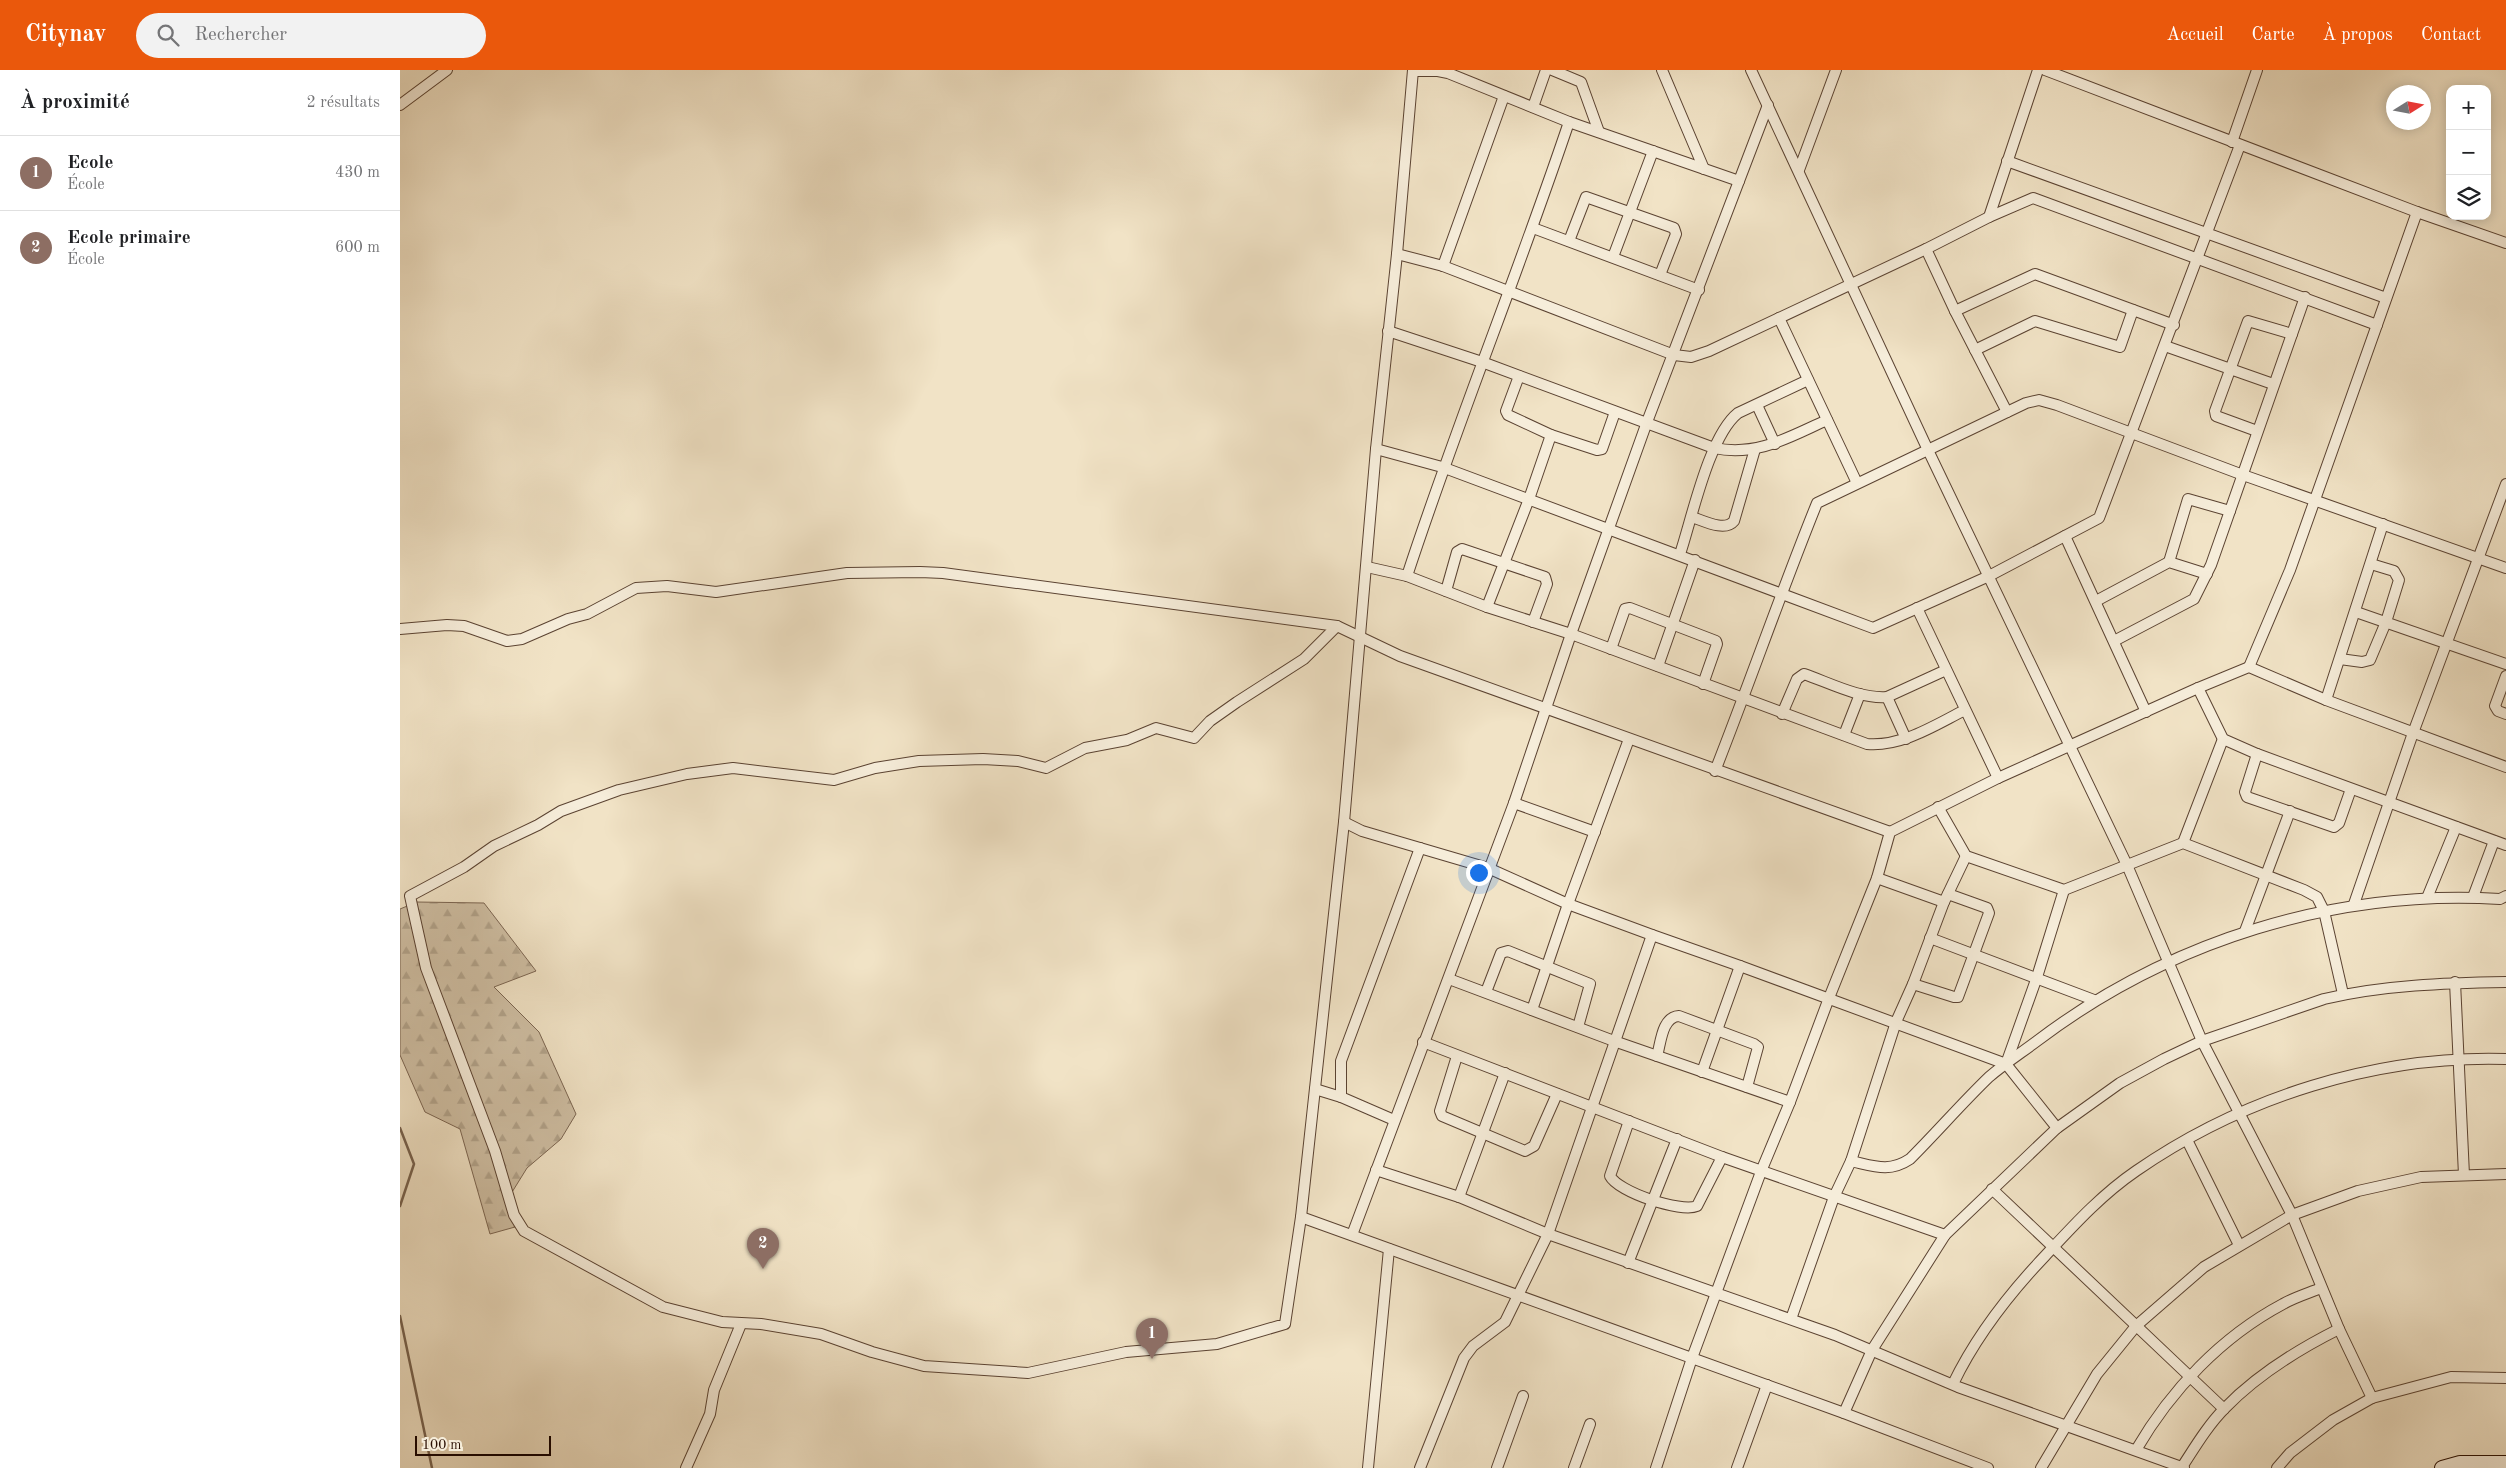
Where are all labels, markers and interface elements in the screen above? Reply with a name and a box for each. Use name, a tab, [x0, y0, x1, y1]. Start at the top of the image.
search box	[136, 13, 486, 58]
icon: search	[154, 21, 182, 49]
text: Citynav	[25, 23, 106, 47]
text: Rechercher	[194, 26, 287, 45]
text: Accueil	[2166, 26, 2224, 44]
text: Carte	[2252, 26, 2294, 44]
text: À propos	[2322, 26, 2393, 44]
text: Contact	[2421, 26, 2481, 44]
north arrow	[2386, 85, 2431, 130]
map controls	[2446, 85, 2491, 220]
button: +	[2446, 85, 2491, 130]
text: À proximité	[20, 92, 130, 113]
text: 2 résultats	[306, 95, 380, 111]
button: −	[2446, 130, 2491, 175]
text: Ecole	[67, 154, 113, 173]
text: 1	[31, 165, 41, 181]
text: 430 m	[335, 165, 380, 181]
button: layers	[2446, 175, 2491, 220]
text: École	[67, 177, 105, 193]
text: Ecole primaire	[67, 229, 191, 248]
text: 2	[31, 240, 41, 256]
text: 600 m	[335, 240, 380, 256]
text: École	[67, 252, 105, 268]
your location	[1466, 860, 1492, 886]
pin: 2	[747, 1228, 779, 1269]
pin: 1	[1136, 1318, 1168, 1359]
scale bar	[415, 1433, 551, 1456]
text: 100 m	[422, 1438, 461, 1452]

